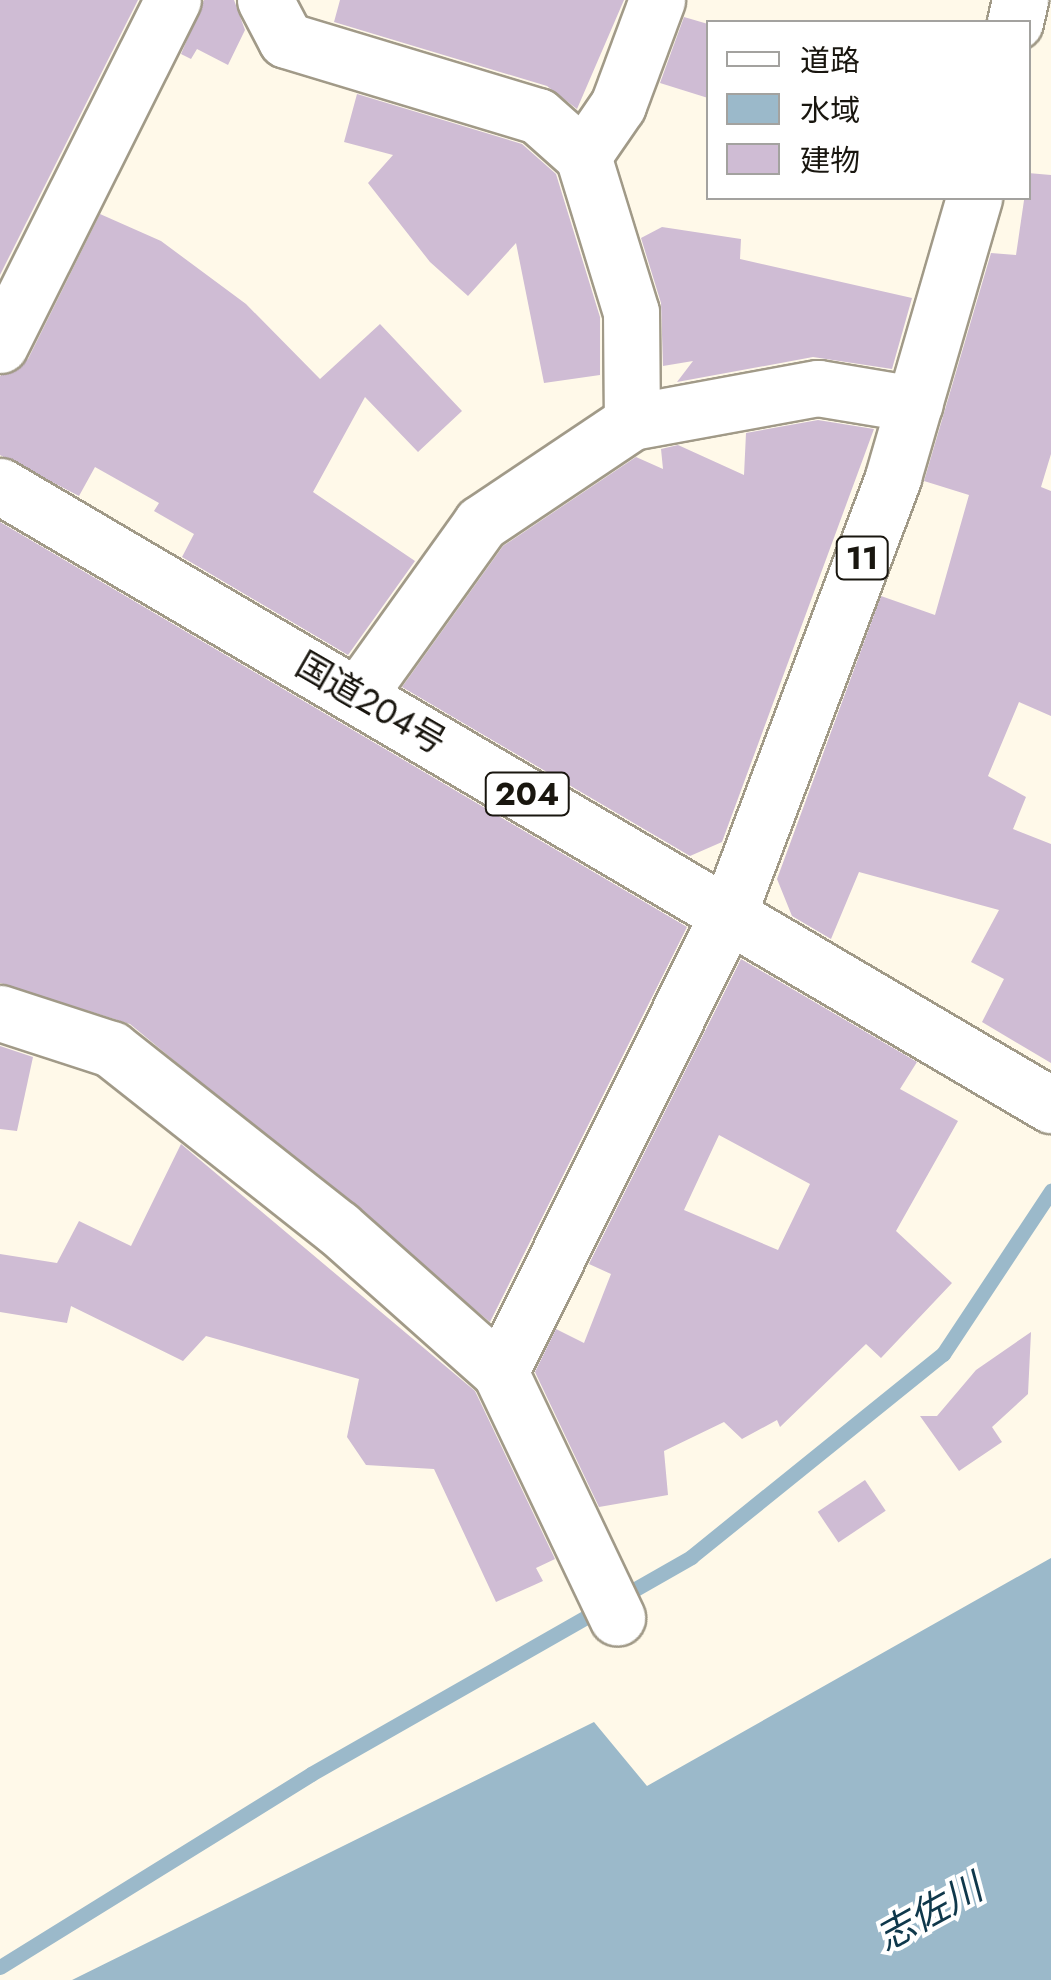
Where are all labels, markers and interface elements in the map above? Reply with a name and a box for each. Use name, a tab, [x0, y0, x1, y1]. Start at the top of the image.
legend	[706, 20, 1031, 200]
text: 道路	[800, 39, 860, 82]
text: 水域	[800, 89, 860, 132]
text: 建物	[800, 139, 860, 182]
road number: 11	[834, 531, 890, 585]
street label: 国道204号	[288, 643, 454, 763]
road number: 204	[484, 767, 570, 821]
water label: 志佐川	[868, 1864, 990, 1960]

